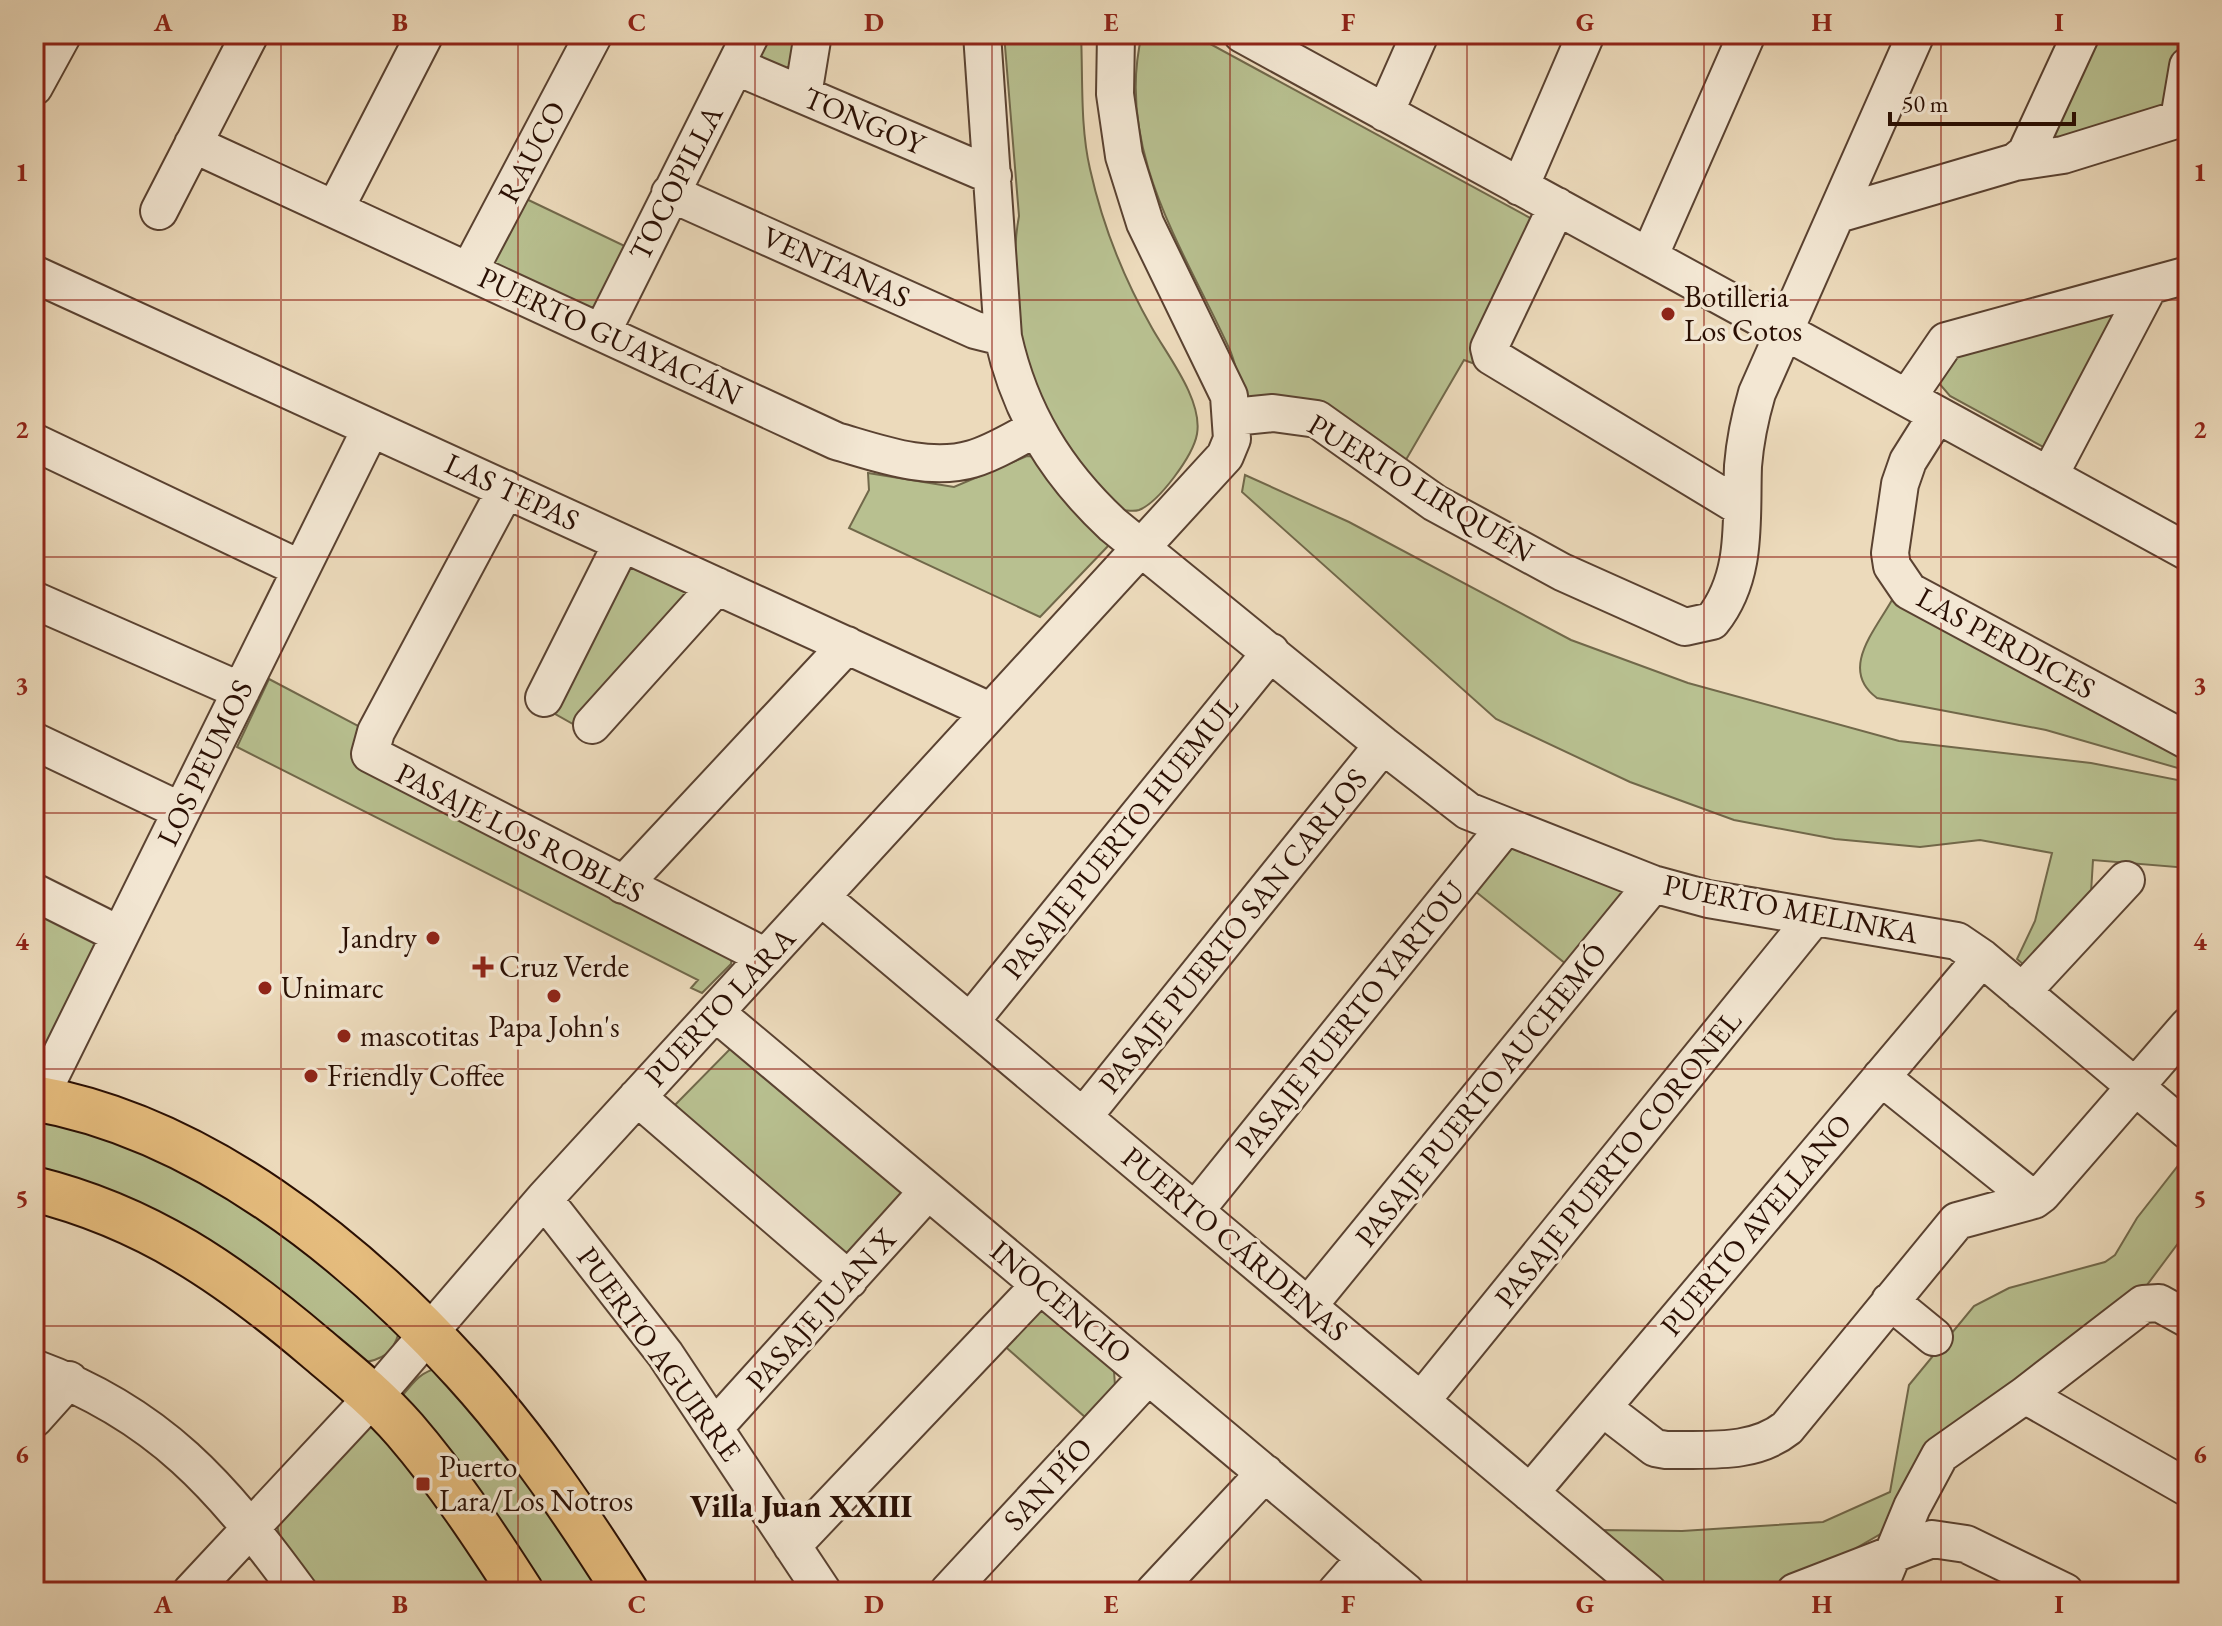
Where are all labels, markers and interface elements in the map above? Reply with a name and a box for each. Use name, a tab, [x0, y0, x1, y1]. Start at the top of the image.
text: A	[153, 5, 173, 39]
text: B	[392, 5, 408, 39]
text: C	[628, 5, 646, 39]
text: D	[864, 5, 884, 39]
text: E	[1104, 5, 1119, 39]
text: F	[1341, 5, 1355, 39]
text: G	[1576, 5, 1595, 39]
text: H	[1812, 5, 1833, 39]
text: I	[2054, 5, 2064, 39]
scale bar	[1890, 76, 2074, 126]
street label: TONGOY	[798, 78, 932, 164]
text: 50 m	[1902, 88, 1949, 119]
street label: RAUCO	[489, 94, 575, 209]
street label: TOCOPILLA	[620, 98, 731, 267]
text: 1	[15, 155, 29, 189]
text: 1	[2193, 155, 2207, 189]
street label: VENTANAS	[756, 217, 916, 316]
street label: PUERTO GUAYACÁN	[472, 257, 748, 414]
place label: Botilleria Los Cotos	[1684, 277, 1802, 350]
marker: Botilleria Los Cotos	[1659, 305, 1677, 323]
street label: PUERTO LIRQUÉN	[1301, 405, 1542, 571]
text: 2	[15, 412, 29, 446]
text: 2	[2193, 412, 2207, 446]
street label: LAS TEPAS	[439, 443, 586, 540]
street label: LAS PERDICES	[1910, 577, 2102, 708]
text: 3	[15, 668, 29, 702]
text: 3	[2193, 668, 2207, 702]
street label: LOS PEUMOS	[148, 673, 261, 852]
street label: PASAJE PUERTO HUEMUL	[993, 686, 1247, 987]
street label: PASAJE LOS ROBLES	[390, 753, 651, 912]
street label: PASAJE PUERTO SAN CARLOS	[1089, 760, 1376, 1101]
street label: PUERTO MELINKA	[1660, 865, 1922, 952]
street label: PASAJE PUERTO YARTOU	[1226, 873, 1473, 1165]
place label: Jandry	[338, 918, 418, 957]
street label: PUERTO LARA	[636, 919, 804, 1095]
text: 4	[15, 924, 29, 958]
text: 4	[2193, 924, 2207, 958]
marker: Jandry	[424, 929, 442, 947]
street label: PASAJE PUERTO AUCHEMÓ	[1346, 935, 1615, 1255]
place label: Cruz Verde	[499, 947, 629, 986]
marker: Cruz Verde	[474, 958, 492, 976]
place label: Unimarc	[281, 968, 384, 1007]
marker: Unimarc	[256, 979, 274, 997]
marker: Papa John's	[545, 987, 563, 1005]
street label: PASAJE PUERTO CORONEL	[1486, 1002, 1750, 1315]
place label: Papa John's	[488, 1007, 620, 1046]
place label: mascotitas	[360, 1016, 479, 1055]
marker: mascotitas	[335, 1027, 353, 1045]
place label: Friendly Coffee	[327, 1056, 505, 1095]
marker: Friendly Coffee	[302, 1067, 320, 1085]
street label: PUERTO AVELLANO	[1651, 1105, 1860, 1344]
street label: PUERTO CÁRDENAS	[1114, 1137, 1357, 1350]
text: 5	[15, 1181, 29, 1215]
text: 5	[2193, 1181, 2207, 1215]
street label: PASAJE JUAN X	[737, 1220, 904, 1399]
street label: INOCENCIO	[982, 1231, 1140, 1372]
street label: PUERTO AGUIRRE	[568, 1239, 751, 1469]
street label: SAN PÍO	[994, 1429, 1101, 1539]
text: 6	[15, 1437, 29, 1471]
text: 6	[2193, 1437, 2207, 1471]
place label: Puerto Lara/Los Notros	[439, 1447, 633, 1520]
marker: Puerto Lara/Los Notros	[414, 1475, 432, 1493]
district label: Villa Juan XXIII	[690, 1485, 913, 1527]
text: A	[153, 1587, 173, 1621]
text: B	[392, 1587, 408, 1621]
text: C	[628, 1587, 646, 1621]
text: D	[864, 1587, 884, 1621]
text: E	[1104, 1587, 1119, 1621]
text: F	[1341, 1587, 1355, 1621]
text: G	[1576, 1587, 1595, 1621]
text: H	[1812, 1587, 1833, 1621]
text: I	[2054, 1587, 2064, 1621]

